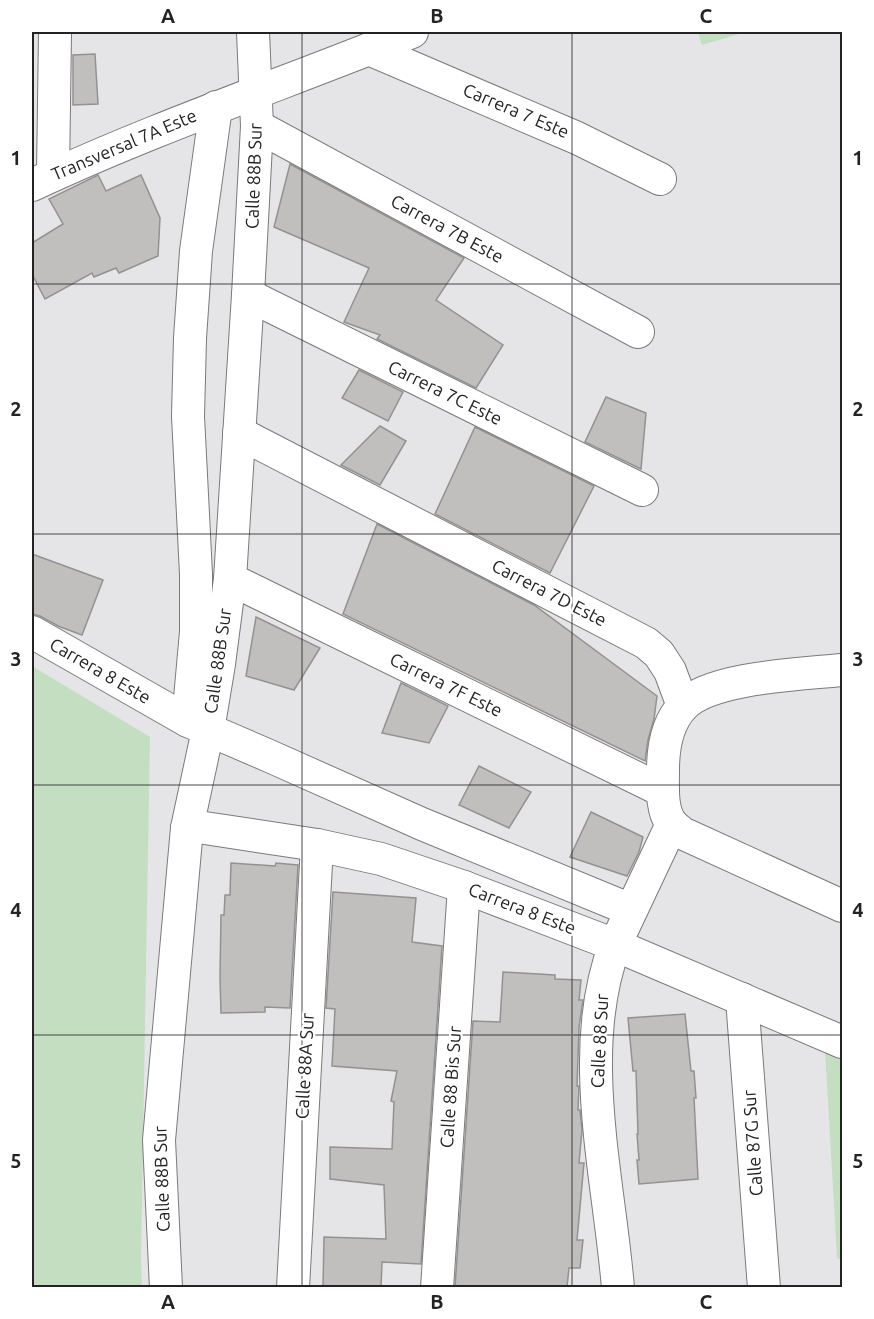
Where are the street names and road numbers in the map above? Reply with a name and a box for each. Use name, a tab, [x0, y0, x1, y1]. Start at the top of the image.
street label: Carrera 7 Este	[460, 79, 572, 141]
street label: Transversal 7A Este	[48, 104, 199, 184]
street label: Calle 88B Sur	[241, 122, 265, 229]
street label: Carrera 7B Este	[388, 190, 507, 266]
street label: Carrera 7C Este	[385, 356, 506, 428]
street label: Carrera 7D Este	[489, 555, 610, 630]
street label: Calle 88B Sur	[200, 607, 234, 715]
street label: Carrera 8 Este	[46, 633, 155, 707]
street label: Carrera 7F Este	[387, 648, 506, 720]
street label: Carrera 8 Este	[466, 878, 579, 938]
street label: Calle 88 Sur	[587, 993, 611, 1089]
street label: Calle 88A Sur	[291, 1012, 317, 1120]
street label: Calle 88 Bis Sur	[436, 1025, 464, 1149]
street label: Calle 87G Sur	[738, 1089, 766, 1197]
street label: Calle 88B Sur	[149, 1125, 173, 1232]

